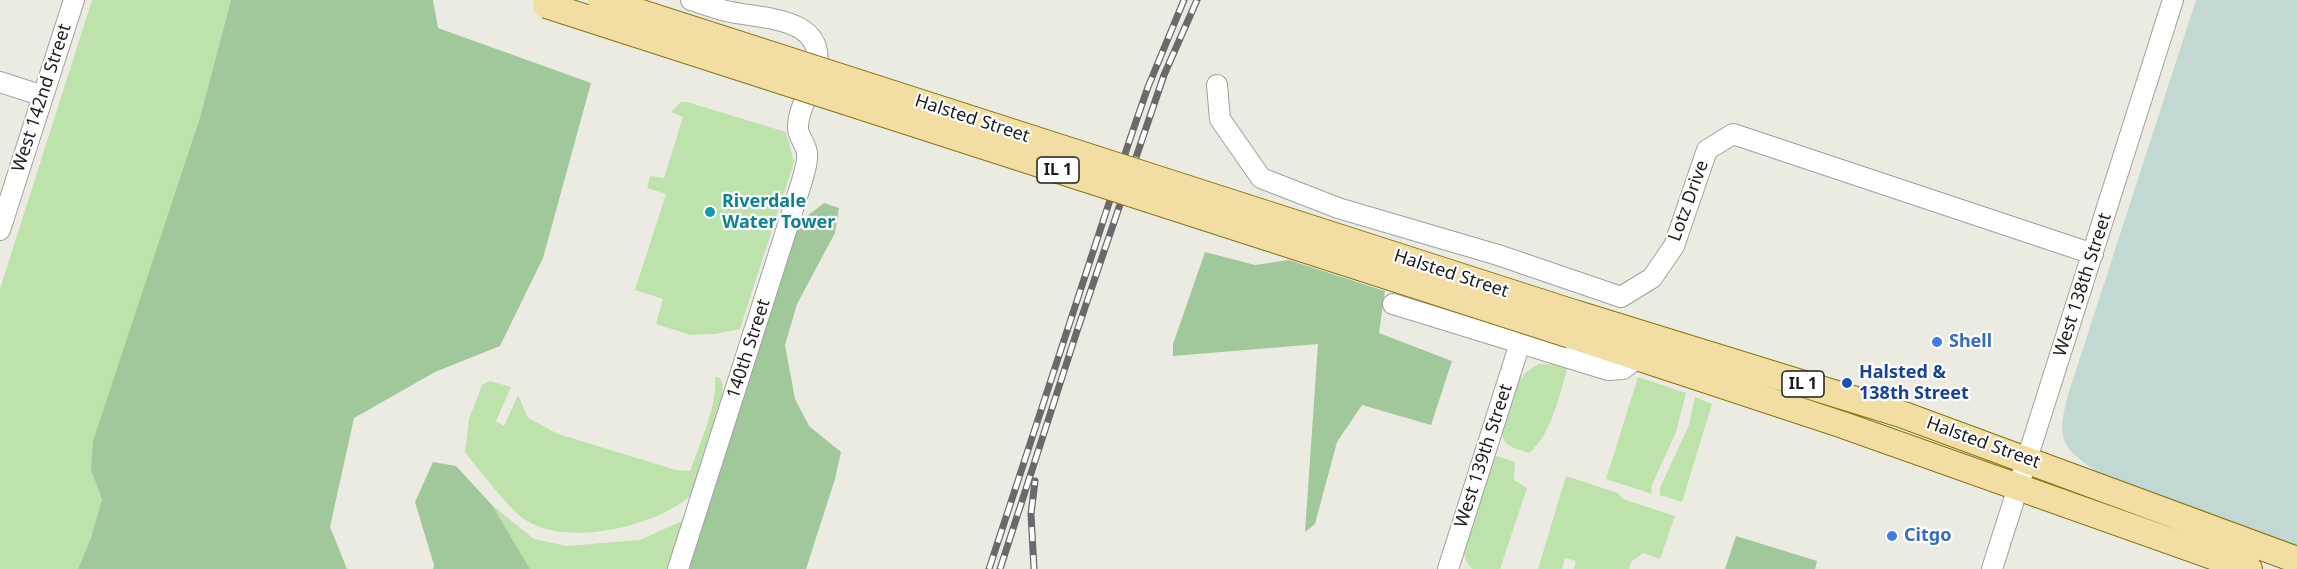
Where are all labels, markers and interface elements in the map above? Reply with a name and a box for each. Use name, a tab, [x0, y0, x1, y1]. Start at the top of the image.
street label: West 142nd Street	[8, 21, 76, 175]
street label: Halsted Street	[912, 90, 1032, 148]
road number: IL 1	[1037, 157, 1079, 183]
street label: Lotz Drive	[1664, 158, 1714, 244]
place label: Riverdale Water Tower	[722, 191, 835, 234]
marker: Riverdale Water Tower	[703, 205, 717, 219]
street label: West 138th Street	[2050, 210, 2116, 360]
street label: Halsted Street	[1391, 245, 1511, 303]
street label: 140th Street	[723, 296, 775, 402]
place label: Shell	[1949, 331, 1992, 353]
marker: Shell	[1930, 335, 1944, 349]
place label: Halsted & 138th Street	[1859, 362, 1969, 404]
road number: IL 1	[1782, 371, 1824, 397]
marker: Halsted & 138th Street	[1840, 376, 1854, 390]
street label: West 139th Street	[1451, 381, 1517, 531]
street label: Halsted Street	[1923, 412, 2043, 474]
place label: Citgo	[1904, 525, 1951, 547]
marker: Citgo	[1885, 529, 1899, 543]

